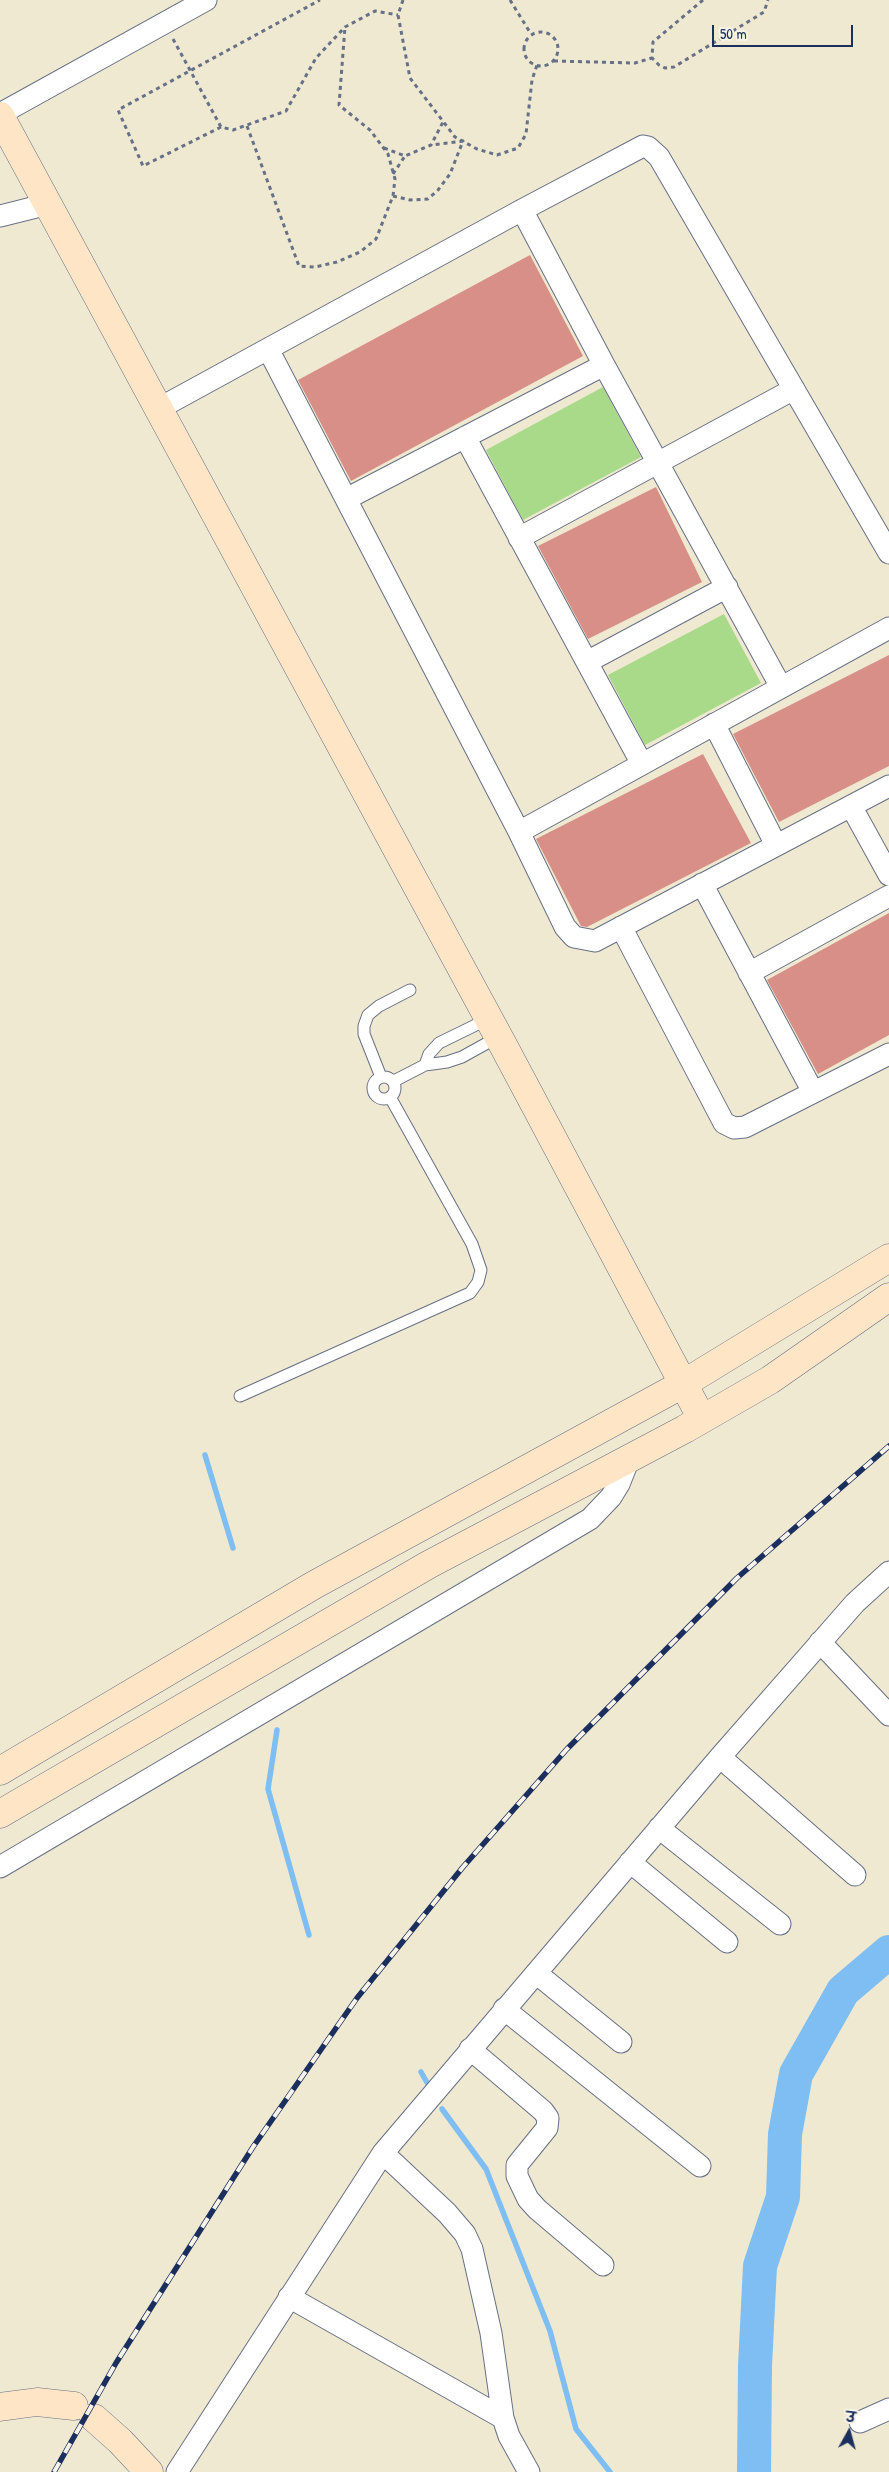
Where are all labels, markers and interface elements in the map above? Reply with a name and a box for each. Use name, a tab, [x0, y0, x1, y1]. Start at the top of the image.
scale bar	[714, 15, 855, 47]
text: 50 m	[720, 23, 747, 44]
north arrow	[824, 2407, 874, 2457]
text: उ	[845, 2407, 857, 2427]

